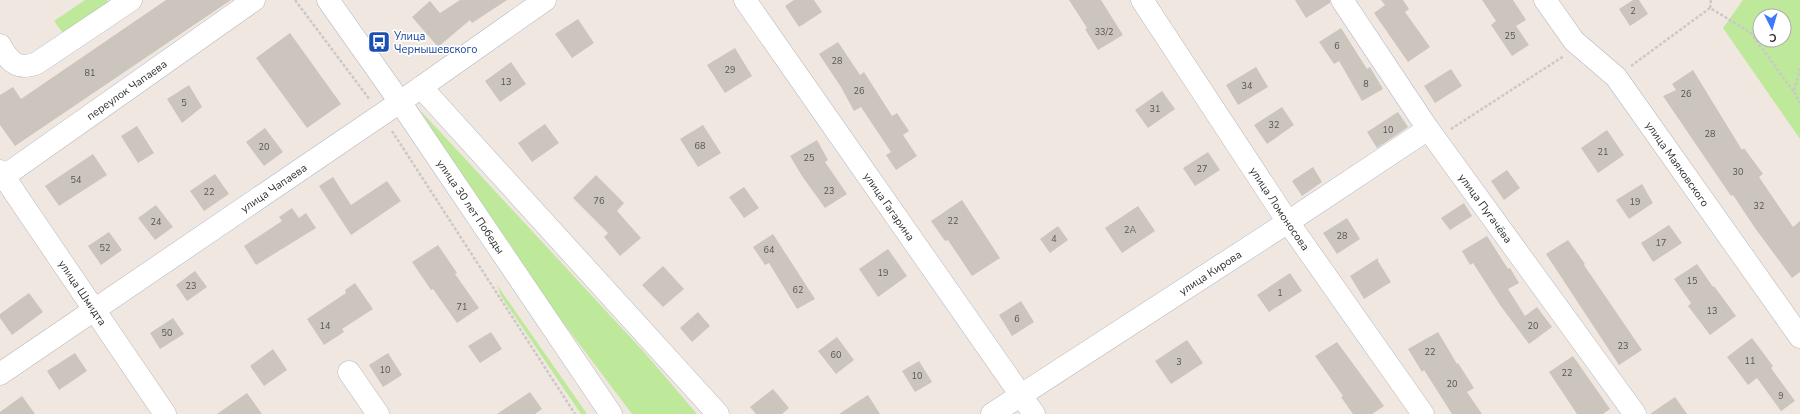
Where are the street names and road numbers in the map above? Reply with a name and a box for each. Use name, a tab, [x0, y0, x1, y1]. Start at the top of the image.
street label: переулок Чапаева	[84, 57, 170, 124]
street label: улица Маяковского	[1642, 119, 1712, 210]
street label: улица 30 лет Победы	[433, 157, 508, 257]
street label: улица Чапаева	[238, 160, 310, 216]
street label: улица Ломоносова	[1246, 164, 1313, 254]
street label: улица Гагарина	[860, 170, 918, 244]
street label: улица Пугачёва	[1455, 171, 1515, 246]
street label: улица Кирова	[1176, 247, 1245, 299]
street label: улица Шмидта	[55, 257, 110, 329]

